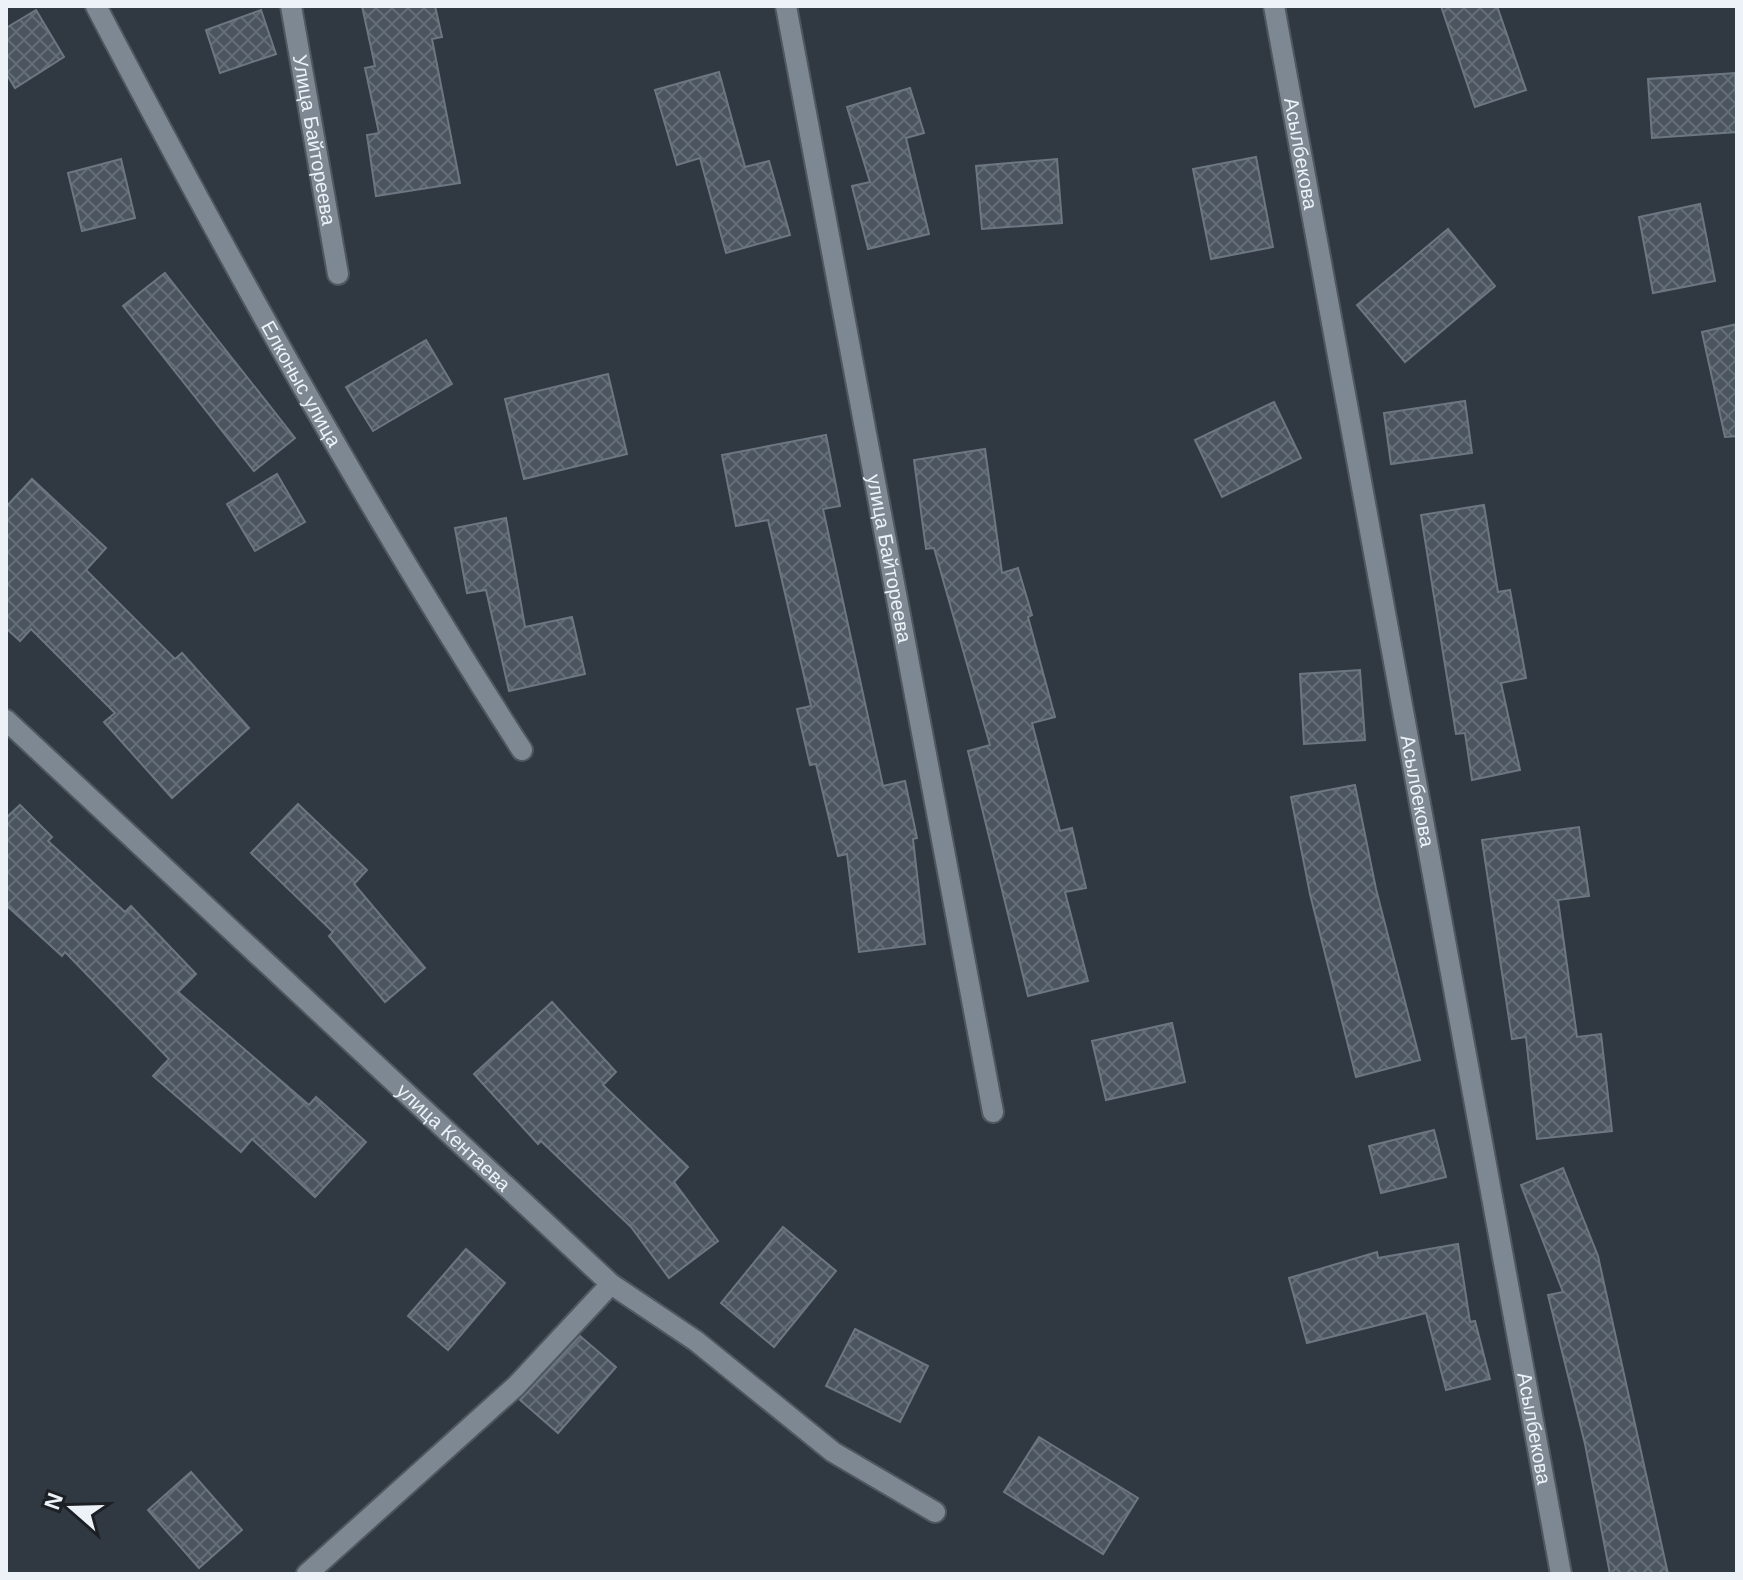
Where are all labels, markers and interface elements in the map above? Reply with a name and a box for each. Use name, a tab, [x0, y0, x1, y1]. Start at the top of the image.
street label: Улица Байтореева	[289, 53, 340, 228]
street label: Асылбекова	[1280, 96, 1322, 212]
street label: Елконыс улица	[257, 317, 346, 451]
street label: улица Байтореева	[863, 472, 916, 645]
street label: Асылбекова	[1397, 733, 1439, 850]
street label: улица Кентаева	[392, 1079, 516, 1196]
street label: Асылбекова	[1513, 1371, 1556, 1487]
north arrow	[32, 1468, 112, 1548]
text: N	[39, 1490, 68, 1513]

